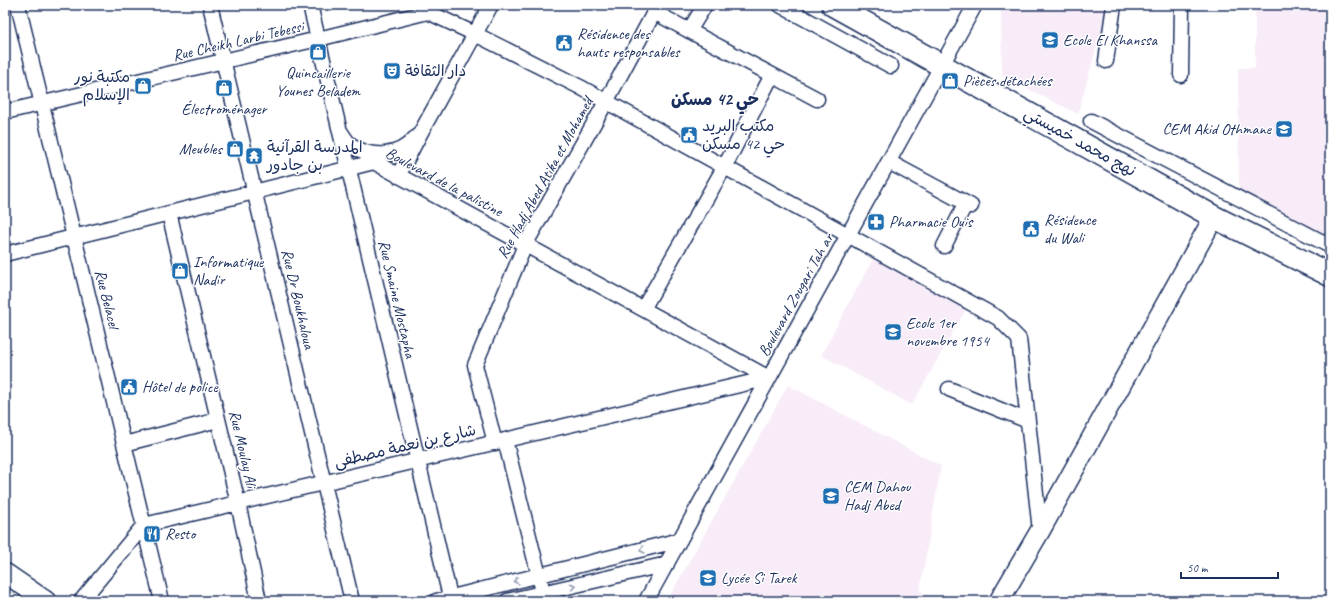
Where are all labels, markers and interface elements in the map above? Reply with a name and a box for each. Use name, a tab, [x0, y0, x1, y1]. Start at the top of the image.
street label: Rue Cheikh Larbi Tebessi	[171, 16, 307, 66]
place label: Résidence des hauts responsables	[577, 24, 681, 62]
school or university icon: Ecole El Khanssa	[1040, 30, 1060, 50]
place label: Ecole El Khanssa	[1063, 30, 1158, 50]
public building icon: Résidence des hauts responsables	[554, 33, 574, 53]
shop icon: Quincaillerie Younes Beladem	[308, 42, 328, 62]
theatre icon: دار الثقافة	[382, 61, 402, 81]
place label: دار الثقافة	[405, 61, 466, 81]
place label: Quincaillerie Younes Beladem	[276, 63, 361, 101]
place label: مكتبة نور الإسلام	[73, 67, 130, 107]
shop icon: Pièces détachées	[940, 71, 960, 91]
place label: Pièces détachées	[963, 71, 1053, 91]
shop icon: مكتبة نور الإسلام	[133, 76, 153, 96]
shop icon: Électroménager	[214, 78, 234, 98]
district label: حي 42 مسكن	[671, 89, 759, 115]
street label: Rue Hadj Abed Atika et Mohamed	[492, 92, 599, 262]
place label: Électroménager	[182, 99, 268, 119]
street label: نهج محمد خميستي	[1019, 103, 1139, 185]
place label: مكتب البريد حي 42 مسكن	[702, 116, 785, 158]
place label: CEM Akid Othmane	[1163, 119, 1273, 139]
school or university icon: CEM Akid Othmane	[1274, 119, 1294, 139]
public building icon: مكتب البريد حي 42 مسكن	[679, 125, 699, 145]
place label: المدرسة القرآنية بن جادور	[265, 137, 363, 175]
place label: Meubles	[179, 139, 224, 159]
shop icon: Meubles	[225, 139, 245, 159]
street label: Boulevard de la palistine	[382, 143, 507, 222]
temple icon: المدرسة القرآنية بن جادور	[244, 146, 264, 166]
place label: Résidence du Wali	[1044, 210, 1098, 248]
pharmacy icon: Pharmacie Ouis	[866, 212, 886, 232]
place label: Pharmacie Ouis	[889, 212, 974, 232]
public building icon: Résidence du Wali	[1021, 219, 1041, 239]
street label: Boulevard Zougari Tah ar	[754, 229, 839, 360]
street label: Rue Smaine Mostapha	[374, 238, 421, 361]
street label: Rue Dr Boukhaloua	[277, 247, 320, 352]
place label: Informatique Nadir	[193, 252, 265, 290]
shop icon: Informatique Nadir	[170, 261, 190, 281]
street label: Rue Belacel	[90, 268, 125, 334]
place label: Ecole 1er novembre 1954	[906, 313, 991, 351]
school or university icon: Ecole 1er novembre 1954	[883, 322, 903, 342]
public building icon: Hôtel de police	[119, 377, 139, 397]
place label: Hôtel de police	[142, 377, 219, 397]
street label: Rue Moulay Ali	[224, 408, 262, 491]
street label: شارع بن نعمة مصطفى	[332, 420, 478, 473]
place label: CEM Dahou Hadj Abed	[844, 477, 912, 515]
school or university icon: CEM Dahou Hadj Abed	[821, 486, 841, 506]
restaurant icon: Resto	[142, 524, 162, 544]
place label: Resto	[165, 524, 197, 544]
one-way arrow	[639, 545, 645, 553]
scale bar	[1181, 554, 1278, 580]
text: 50 m	[1187, 560, 1209, 576]
school or university icon: Lycée Si Tarek	[698, 568, 718, 588]
place label: Lycée Si Tarek	[721, 568, 798, 588]
one-way arrow	[513, 576, 520, 585]
one-way arrow	[569, 582, 576, 591]

